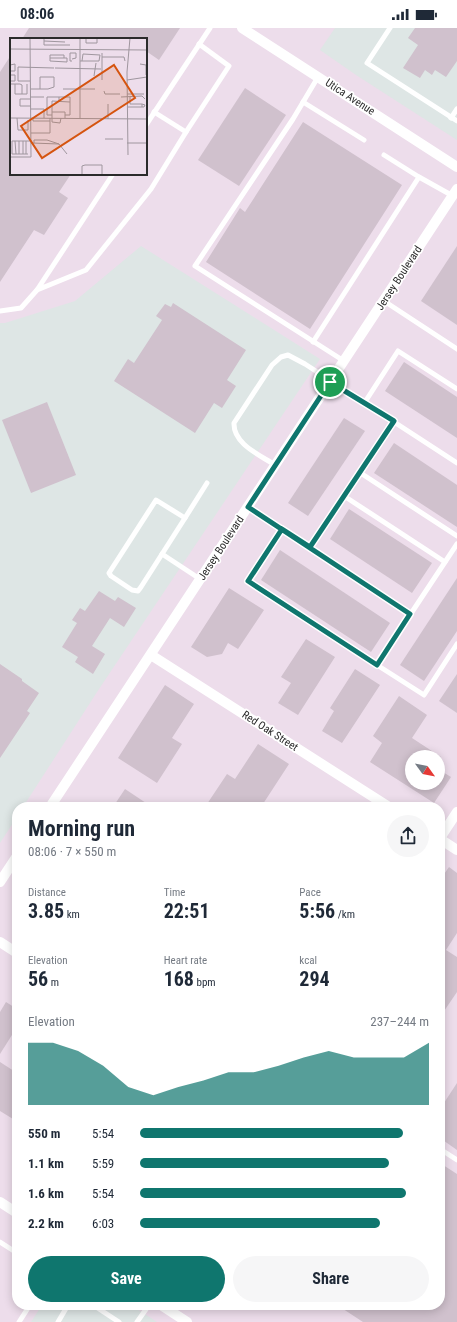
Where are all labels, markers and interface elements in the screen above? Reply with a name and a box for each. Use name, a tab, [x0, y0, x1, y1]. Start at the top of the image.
text: 08:06	[20, 5, 54, 23]
inset map	[10, 38, 147, 175]
street label: Utica Avenue	[323, 76, 377, 118]
street label: Jersey Boulevard	[373, 243, 425, 313]
pin	[313, 365, 347, 399]
icon: arrive	[319, 371, 341, 393]
street label: Jersey Boulevard	[195, 513, 247, 583]
street label: Red Oak Street	[240, 708, 300, 754]
north arrow	[405, 750, 445, 790]
map controls	[405, 750, 445, 790]
button: share	[387, 815, 429, 857]
text: Morning run	[28, 816, 135, 841]
text: 08:06 · 7 × 550 m	[28, 844, 116, 859]
text: Distance	[28, 886, 66, 899]
text: Time	[164, 886, 185, 899]
text: Pace	[299, 886, 321, 899]
text: 3.85	[28, 899, 64, 923]
text: 22:51	[164, 899, 210, 923]
text: 5:56	[299, 899, 335, 923]
text: km	[64, 908, 80, 921]
text: /km	[335, 908, 355, 921]
text: Elevation	[28, 954, 68, 967]
text: Heart rate	[164, 954, 207, 967]
text: kcal	[299, 954, 317, 967]
text: 56	[28, 967, 48, 991]
text: 168	[164, 967, 194, 991]
text: 294	[299, 967, 330, 991]
text: m	[48, 976, 59, 989]
text: bpm	[194, 976, 216, 989]
text: Elevation	[28, 1014, 75, 1029]
text: 237–244 m	[370, 1014, 429, 1029]
text: 550 m	[28, 1126, 60, 1141]
text: 5:54	[92, 1126, 114, 1141]
text: 1.1 km	[28, 1156, 64, 1171]
text: 5:59	[92, 1156, 114, 1171]
text: 1.6 km	[28, 1186, 64, 1201]
text: 5:54	[92, 1186, 114, 1201]
text: 2.2 km	[28, 1216, 64, 1231]
text: 6:03	[92, 1216, 114, 1231]
button: Save	[28, 1256, 225, 1302]
button: Share	[233, 1256, 429, 1302]

